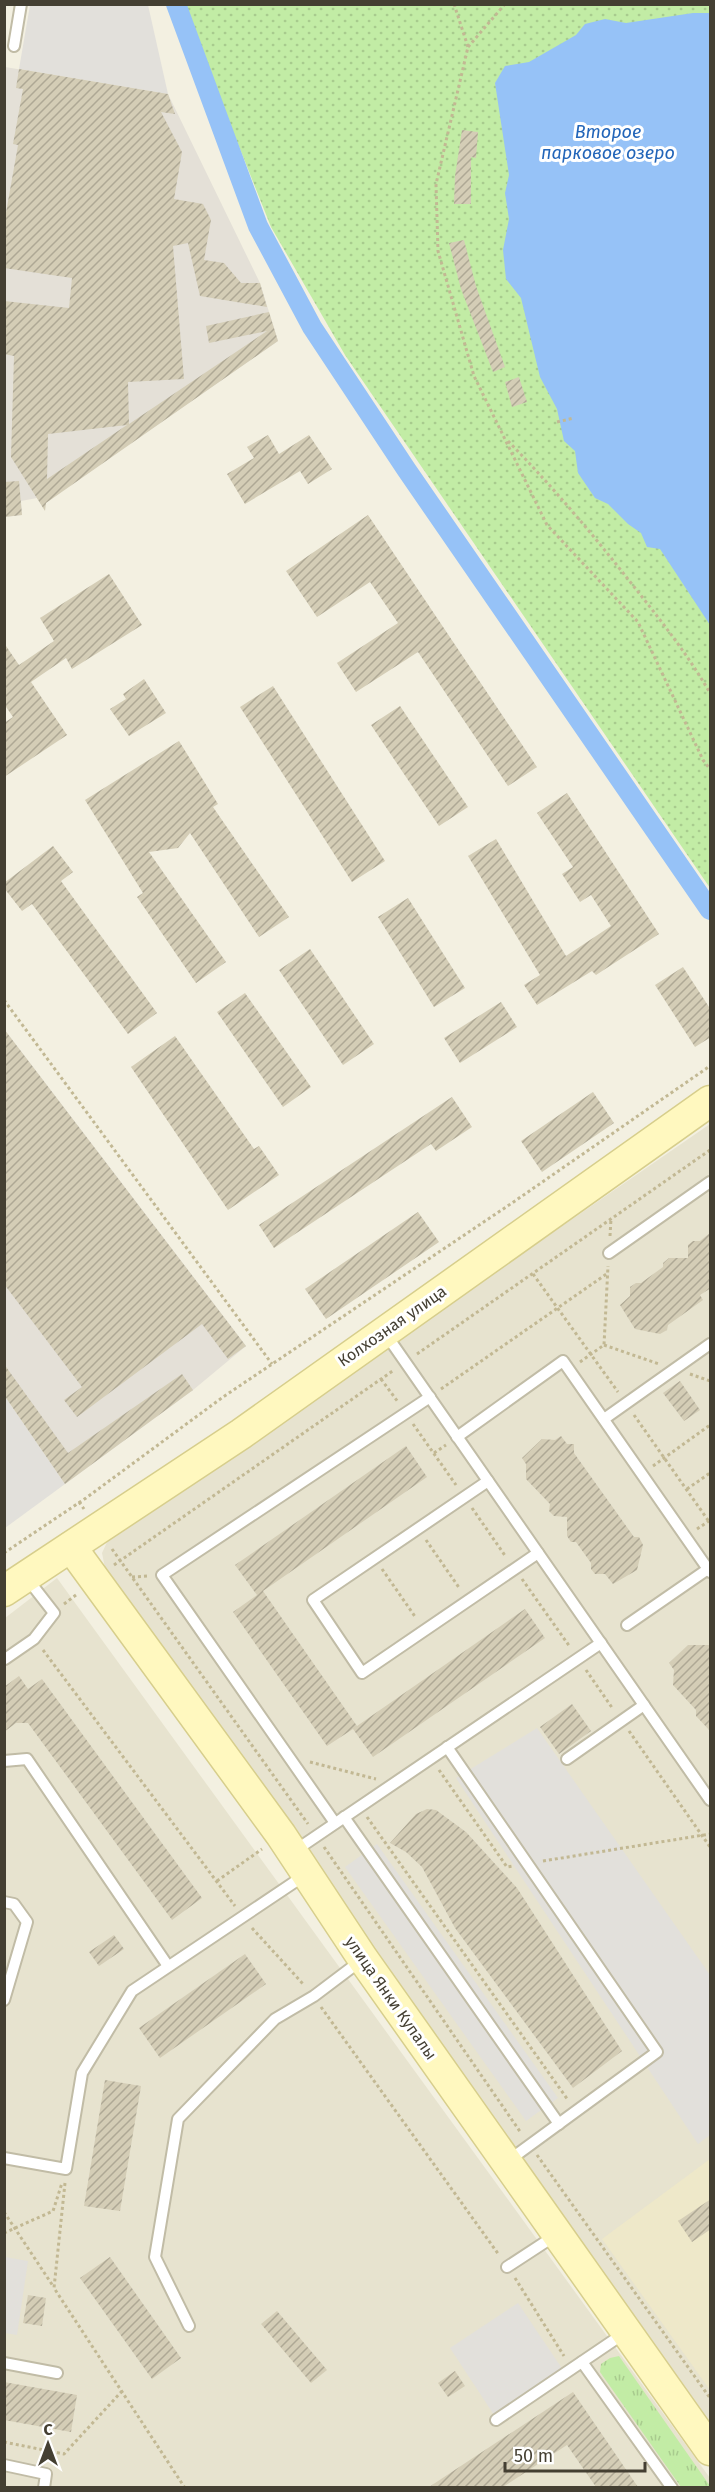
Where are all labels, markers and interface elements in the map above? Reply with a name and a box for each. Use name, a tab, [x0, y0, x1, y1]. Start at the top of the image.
water label: Второе парковое озеро	[541, 121, 675, 164]
street label: Колхозная улица	[334, 1282, 450, 1370]
street label: улица Янки Купалы	[341, 1933, 441, 2063]
north arrow	[18, 2414, 78, 2474]
text: С	[43, 2420, 53, 2439]
scale bar	[505, 2435, 644, 2473]
text: 50 m	[514, 2445, 553, 2467]

